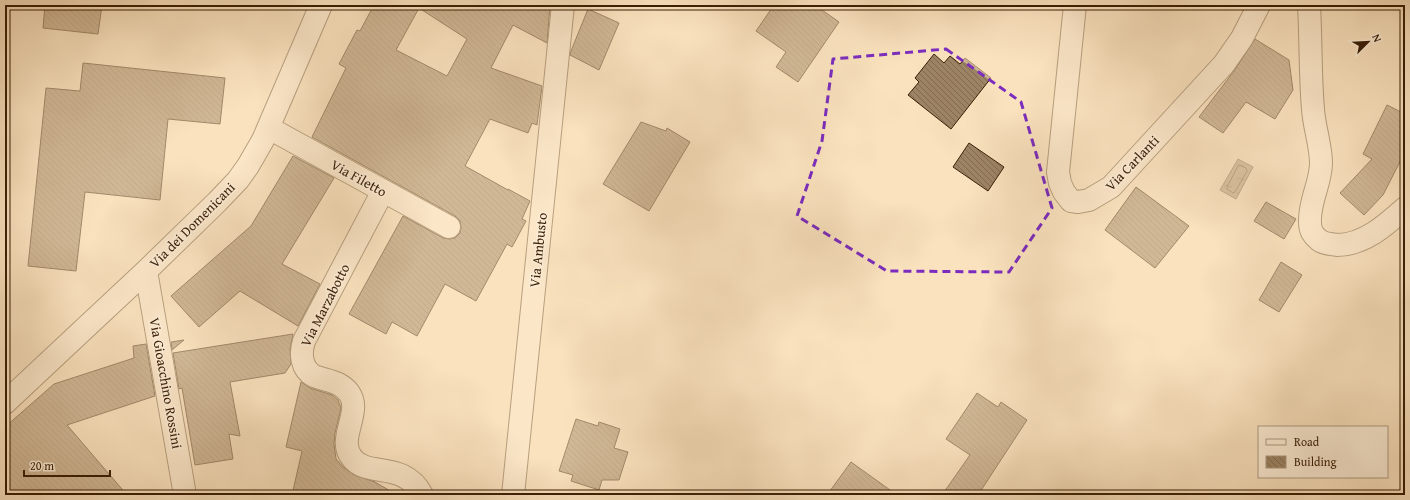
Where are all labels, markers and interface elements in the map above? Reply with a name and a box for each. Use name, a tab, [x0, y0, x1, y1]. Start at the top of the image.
north arrow	[1348, 22, 1388, 62]
text: N	[1368, 31, 1386, 45]
street label: Via Carlanti	[1100, 131, 1164, 195]
street label: Via Filetto	[327, 154, 391, 202]
street label: Via dei Domenicani	[145, 178, 239, 272]
street label: Via Ambusto	[524, 212, 552, 288]
street label: Via Marzabotto	[295, 260, 355, 350]
street label: Via Gioacchino Rossini	[145, 316, 187, 450]
legend	[1258, 426, 1388, 478]
text: Road	[1294, 433, 1320, 450]
scale bar	[24, 452, 110, 478]
text: Building	[1294, 453, 1337, 470]
text: 20 m	[30, 457, 54, 474]

